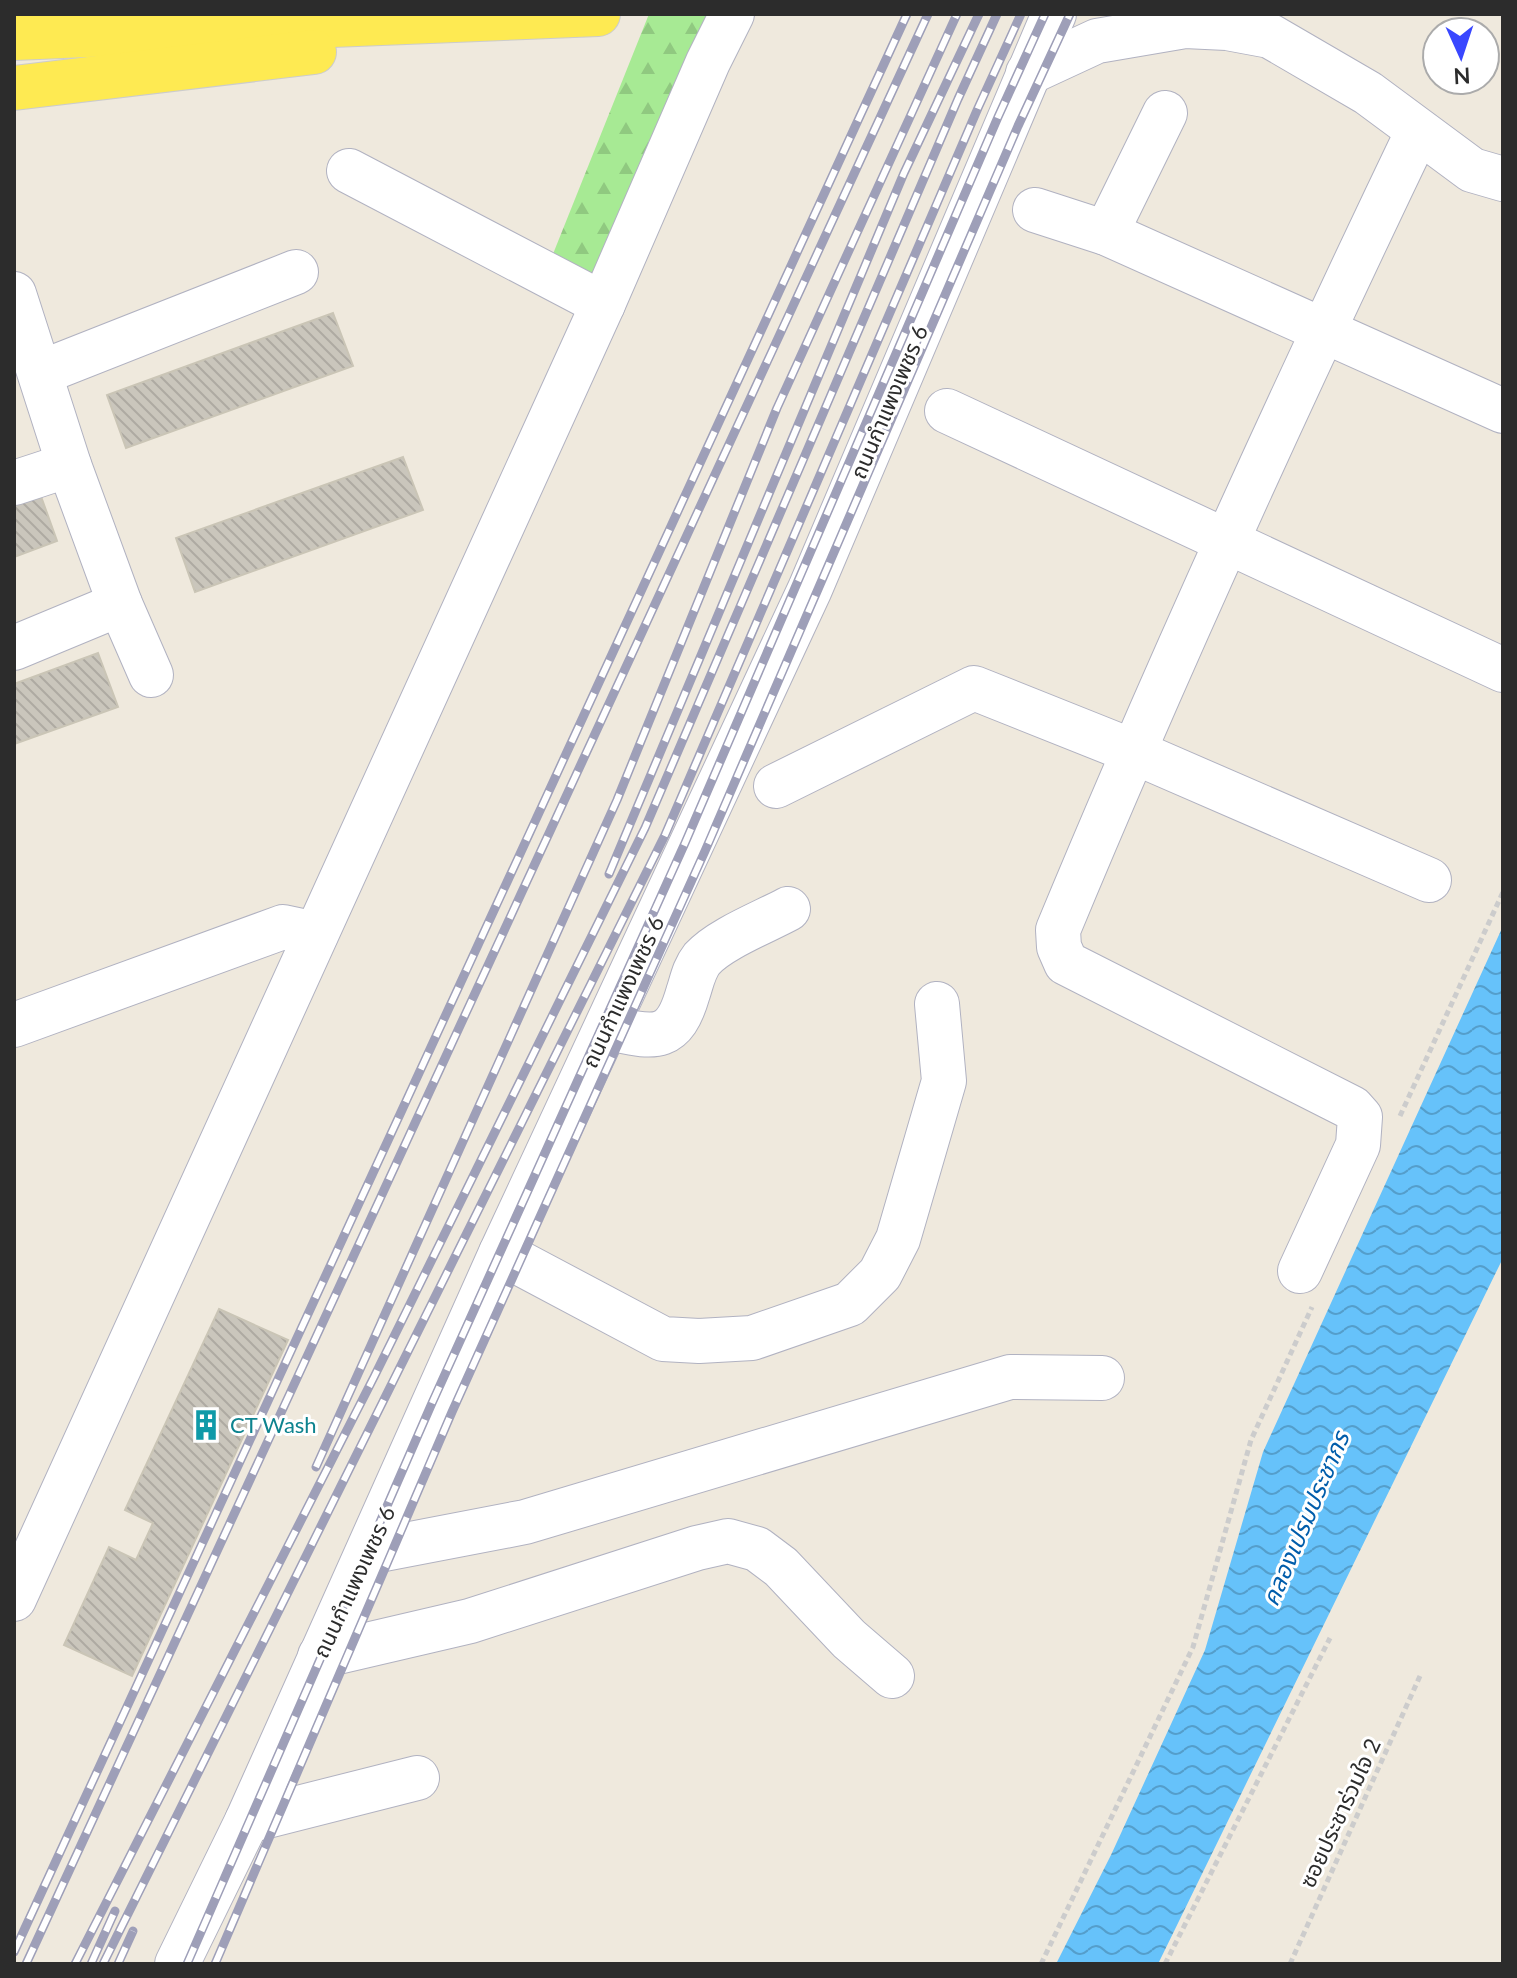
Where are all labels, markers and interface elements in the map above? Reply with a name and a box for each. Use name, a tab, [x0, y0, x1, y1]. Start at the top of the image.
north arrow	[1421, 16, 1501, 96]
text: N	[1453, 63, 1471, 90]
street label: ถนนกำแพงเพชร 6	[844, 321, 933, 483]
street label: ถนนกำแพงเพชร 6	[576, 912, 669, 1072]
building icon: CT Wash	[189, 1408, 223, 1442]
place label: CT Wash	[230, 1411, 317, 1438]
water label: คลองเปรมประชากร	[1255, 1425, 1355, 1610]
street label: ถนนกำแพงเพชร 6	[307, 1502, 400, 1662]
street label: ซอยประชาร่วมใจ 2	[1293, 1734, 1386, 1892]

